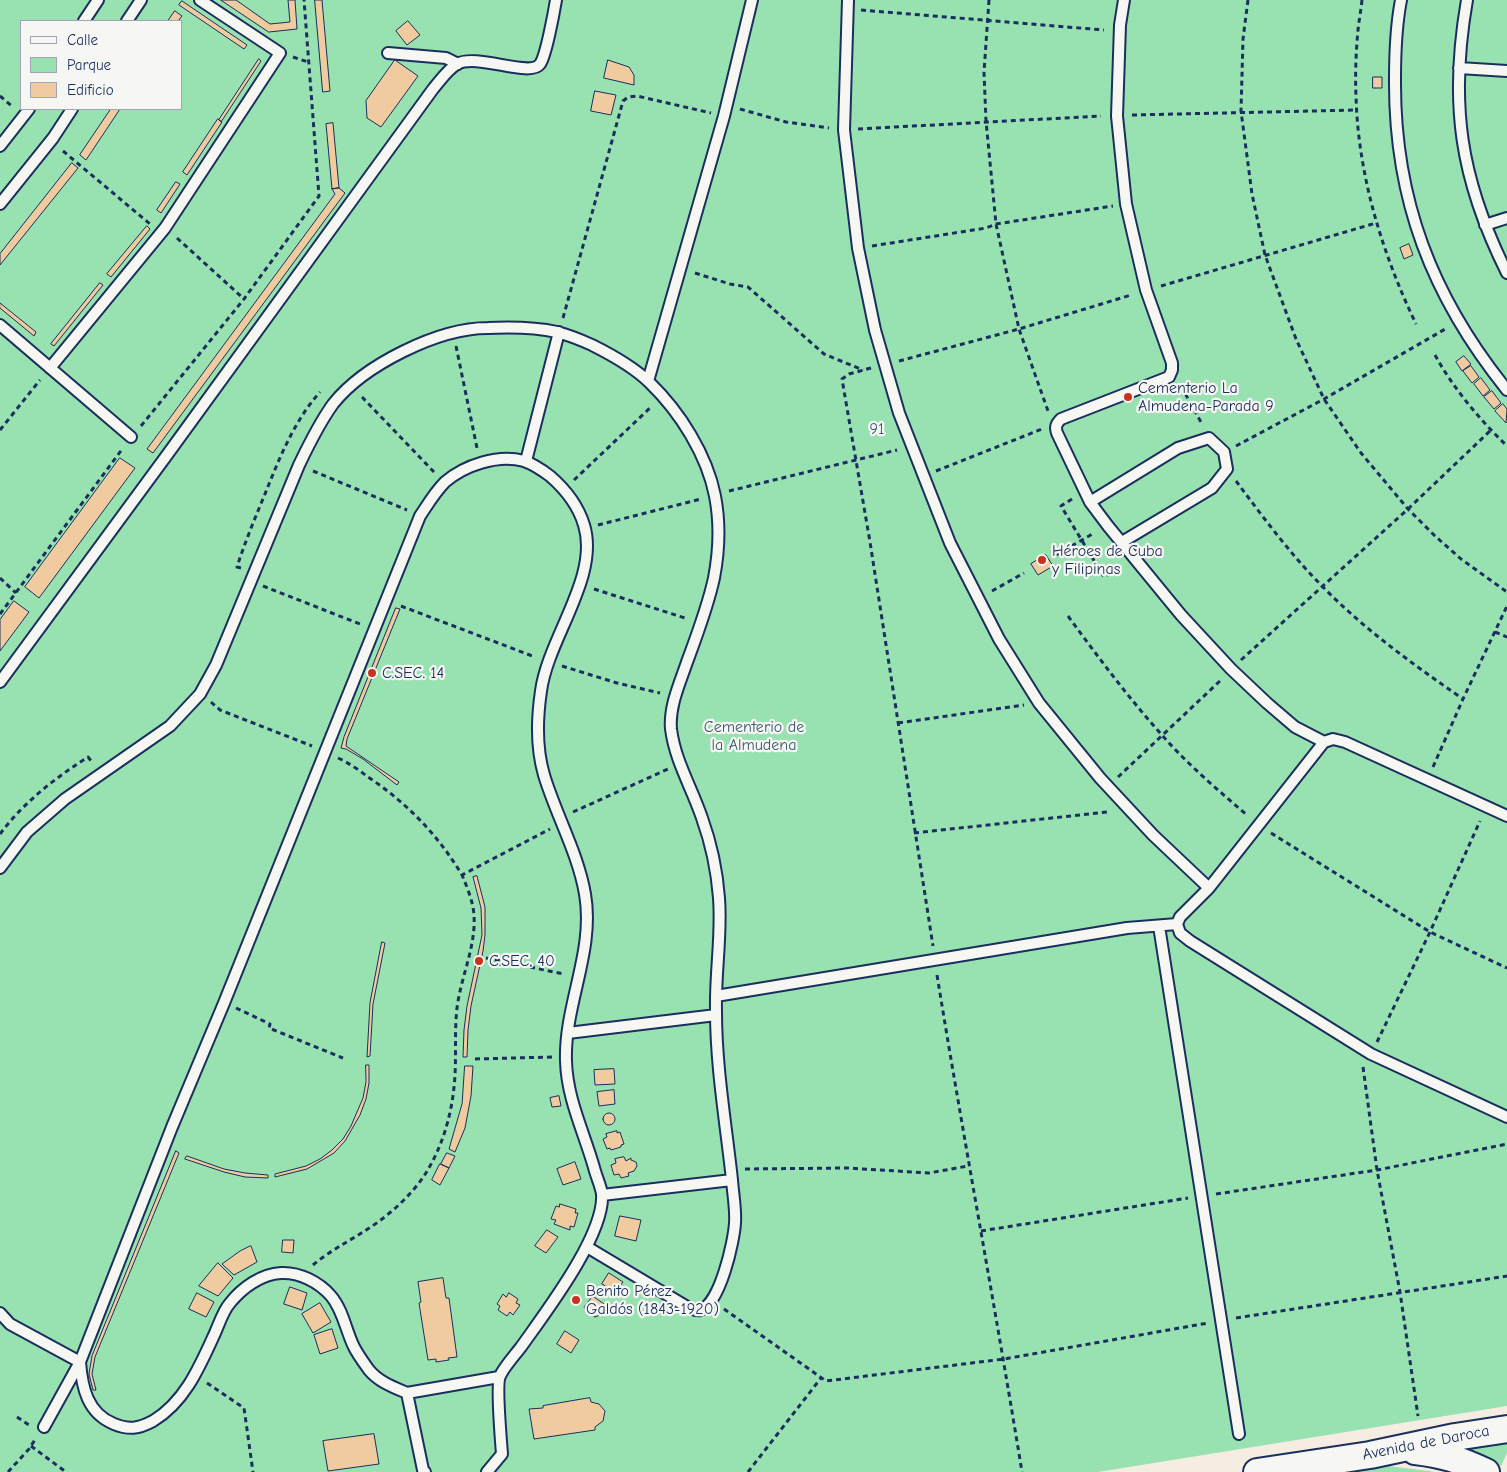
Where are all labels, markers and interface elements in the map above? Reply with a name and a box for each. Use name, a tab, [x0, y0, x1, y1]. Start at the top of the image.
legend	[20, 20, 182, 110]
text: Calle	[67, 31, 98, 49]
text: Parque	[67, 56, 111, 74]
text: Edificio	[67, 81, 114, 99]
place label: Cementerio La Almudena-Parada 9	[1138, 378, 1274, 416]
marker: Cementerio La Almudena-Parada 9	[1122, 391, 1134, 403]
park label: 91	[870, 419, 884, 439]
place label: Héroes de Cuba y Filipinas	[1052, 541, 1163, 579]
marker: Héroes de Cuba y Filipinas	[1036, 554, 1048, 566]
place label: C.SEC. 14	[382, 663, 444, 683]
marker: C.SEC. 14	[366, 667, 378, 679]
park label: Cementerio de la Almudena	[704, 717, 804, 755]
place label: C.SEC. 40	[489, 951, 555, 971]
marker: C.SEC. 40	[473, 955, 485, 967]
place label: Benito Pérez Galdós (1843-1920)	[586, 1281, 719, 1319]
marker: Benito Pérez Galdós (1843-1920)	[570, 1294, 582, 1306]
street label: Avenida de Daroca	[1361, 1421, 1491, 1465]

